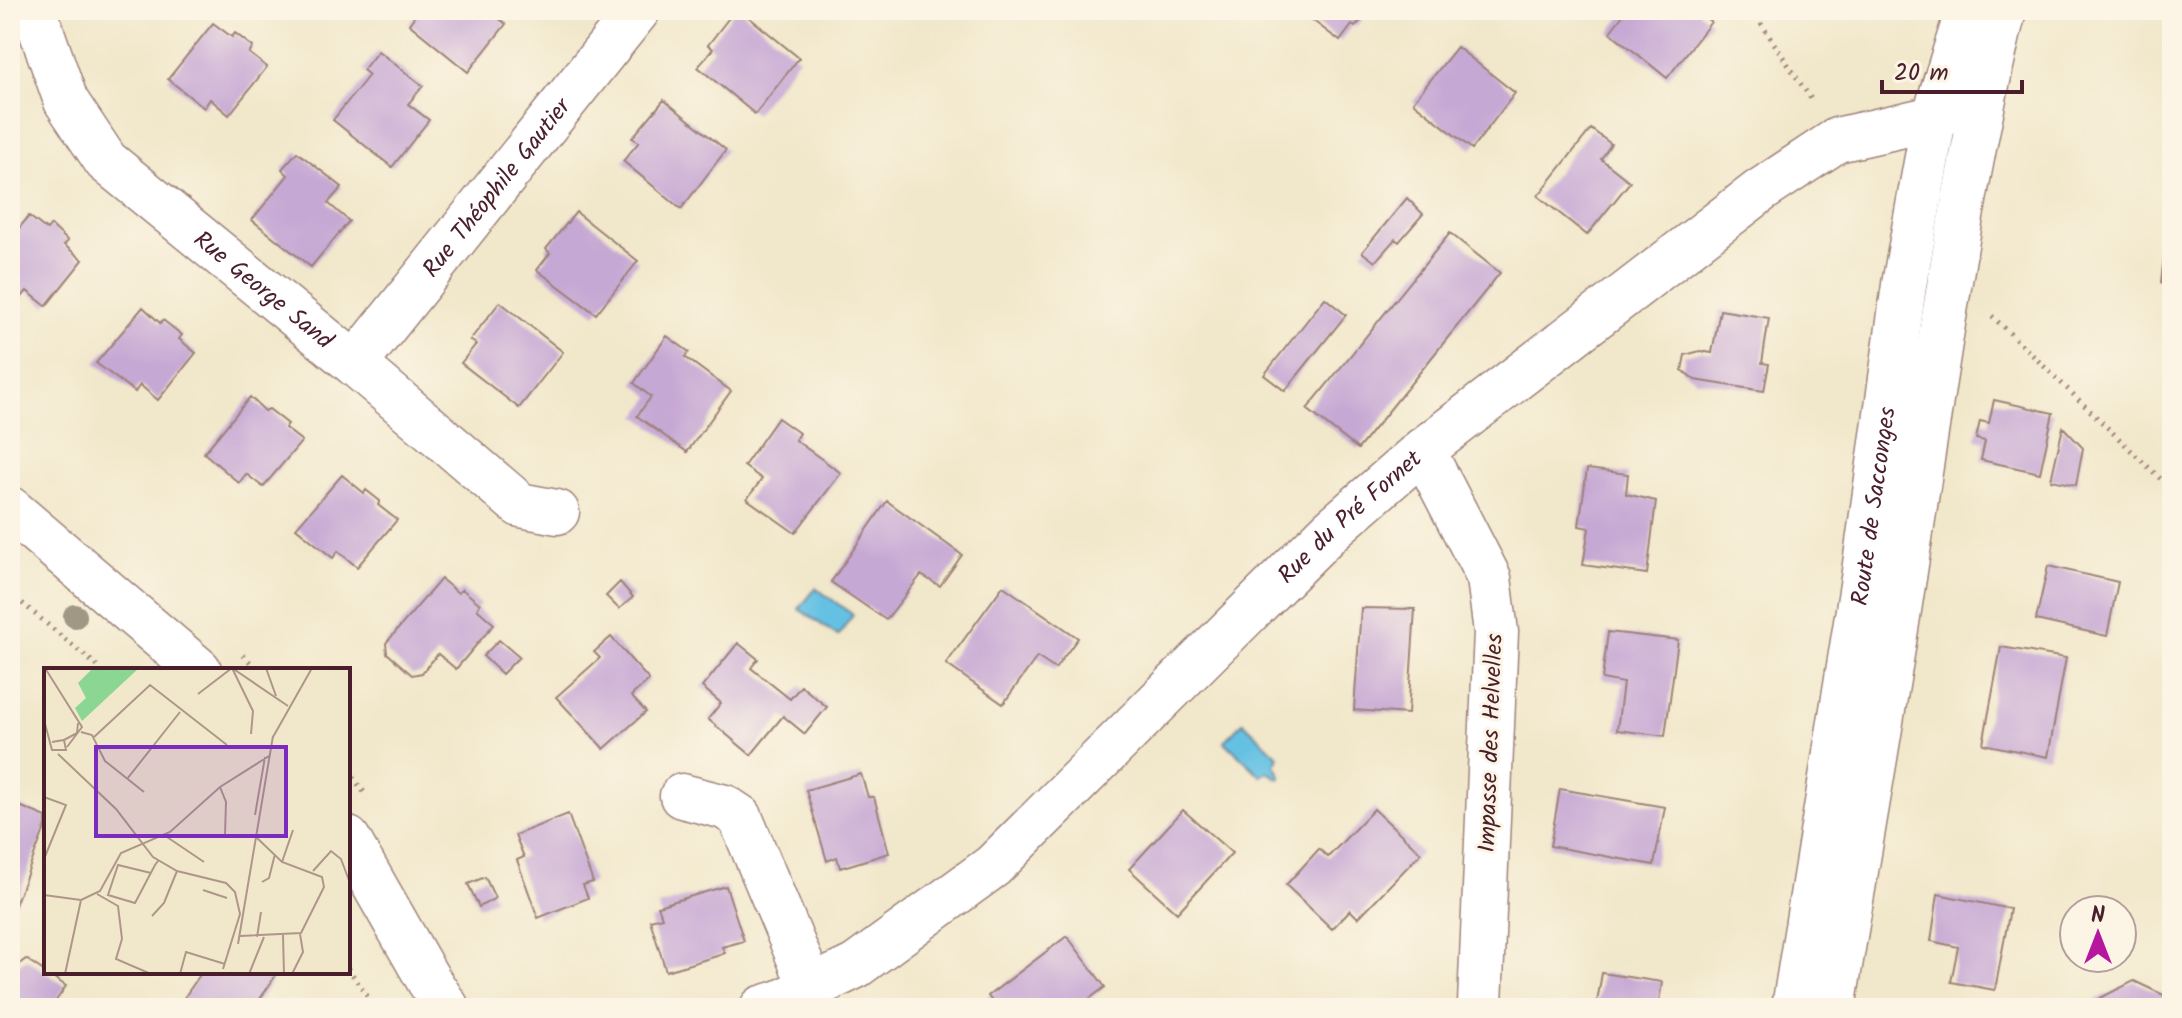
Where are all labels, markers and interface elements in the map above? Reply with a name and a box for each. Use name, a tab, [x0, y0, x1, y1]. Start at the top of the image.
scale bar	[1882, 44, 2022, 94]
text: 20 m	[1894, 54, 1949, 93]
street label: Rue Théophile Gautier	[413, 88, 583, 287]
street label: Rue George Sand	[184, 222, 342, 360]
street label: Route de Sacconges	[1841, 405, 1908, 609]
street label: Rue du Pré Fornet	[1269, 441, 1432, 594]
street label: Impasse des Helvelles	[1468, 633, 1515, 853]
inset map	[44, 668, 350, 974]
north arrow	[2058, 894, 2138, 974]
text: N	[2091, 899, 2105, 934]

